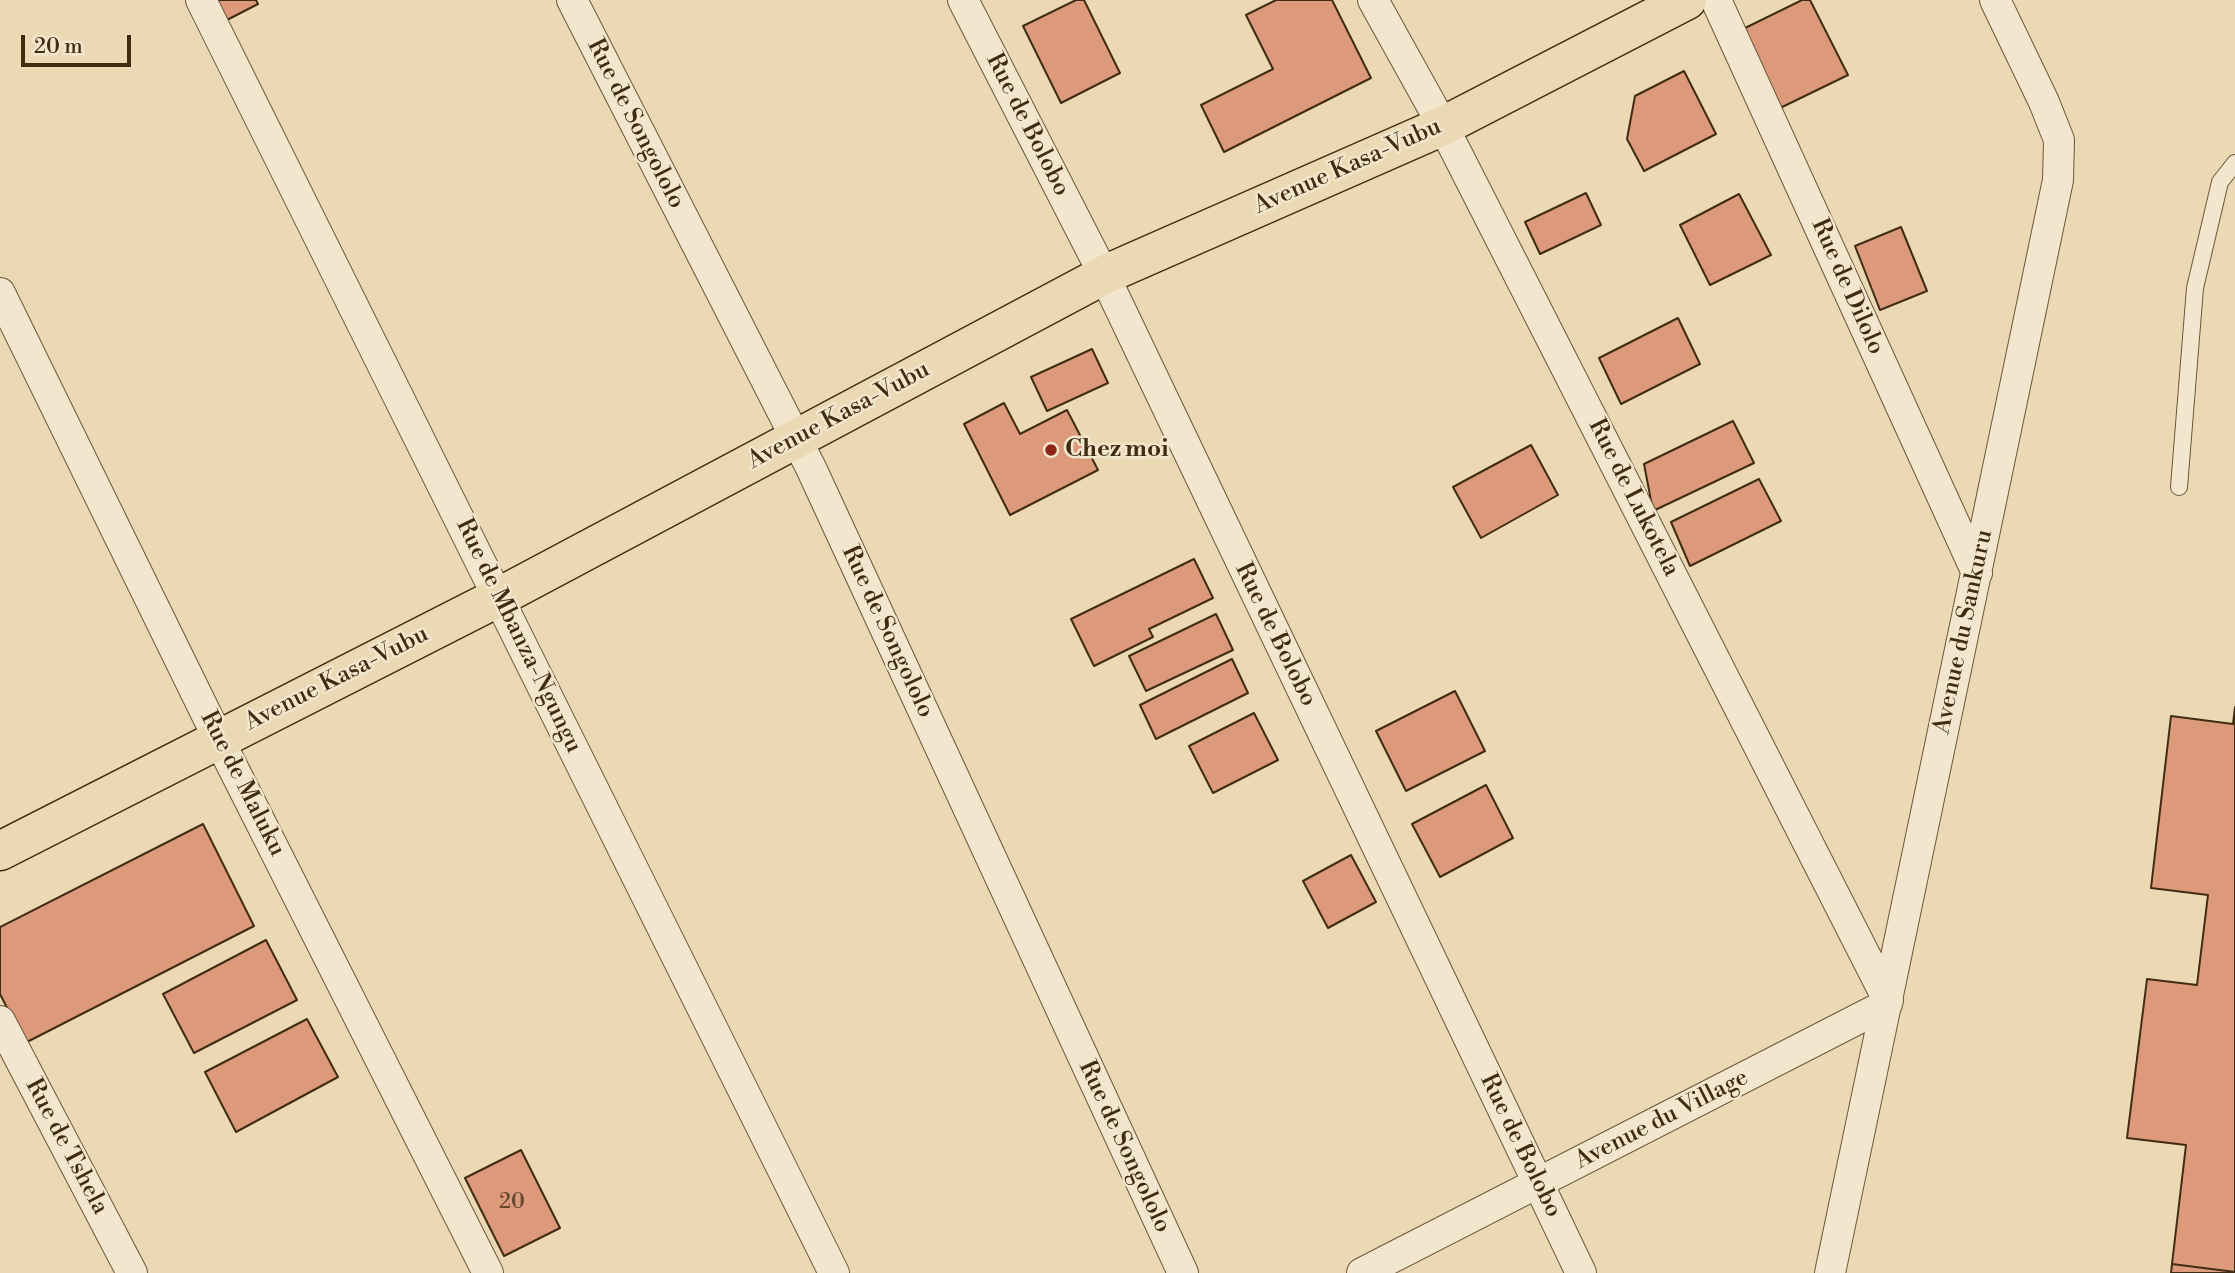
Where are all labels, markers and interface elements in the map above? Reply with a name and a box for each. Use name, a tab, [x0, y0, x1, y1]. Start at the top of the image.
scale bar	[24, 21, 135, 65]
text: 20 m	[34, 34, 83, 60]
street label: Rue de Songololo	[580, 34, 690, 214]
street label: Rue de Bolobo	[979, 49, 1075, 201]
street label: Avenue Kasa-Vubu	[1250, 113, 1446, 221]
street label: Rue de Dilolo	[1804, 215, 1890, 359]
street label: Avenue Kasa-Vubu	[743, 356, 935, 476]
street label: Rue de Lukotela	[1581, 414, 1685, 582]
place label: Chez moi	[1065, 436, 1169, 464]
marker: Chez moi	[1043, 442, 1059, 458]
street label: Rue de Mbanza-Ngungu	[449, 514, 587, 758]
street label: Avenue du Sankuru	[1928, 527, 2000, 737]
street label: Rue de Songololo	[834, 541, 940, 723]
street label: Rue de Bolobo	[1228, 559, 1322, 711]
street label: Avenue Kasa-Vubu	[240, 620, 434, 738]
street label: Rue de Maluku	[193, 707, 291, 861]
street label: Rue de Songololo	[1071, 1056, 1177, 1238]
street label: Avenue du Village	[1571, 1064, 1753, 1176]
street label: Rue de Bolobo	[1473, 1070, 1567, 1222]
street label: Rue de Tshela	[18, 1074, 114, 1220]
house number: 20	[499, 1190, 525, 1216]

